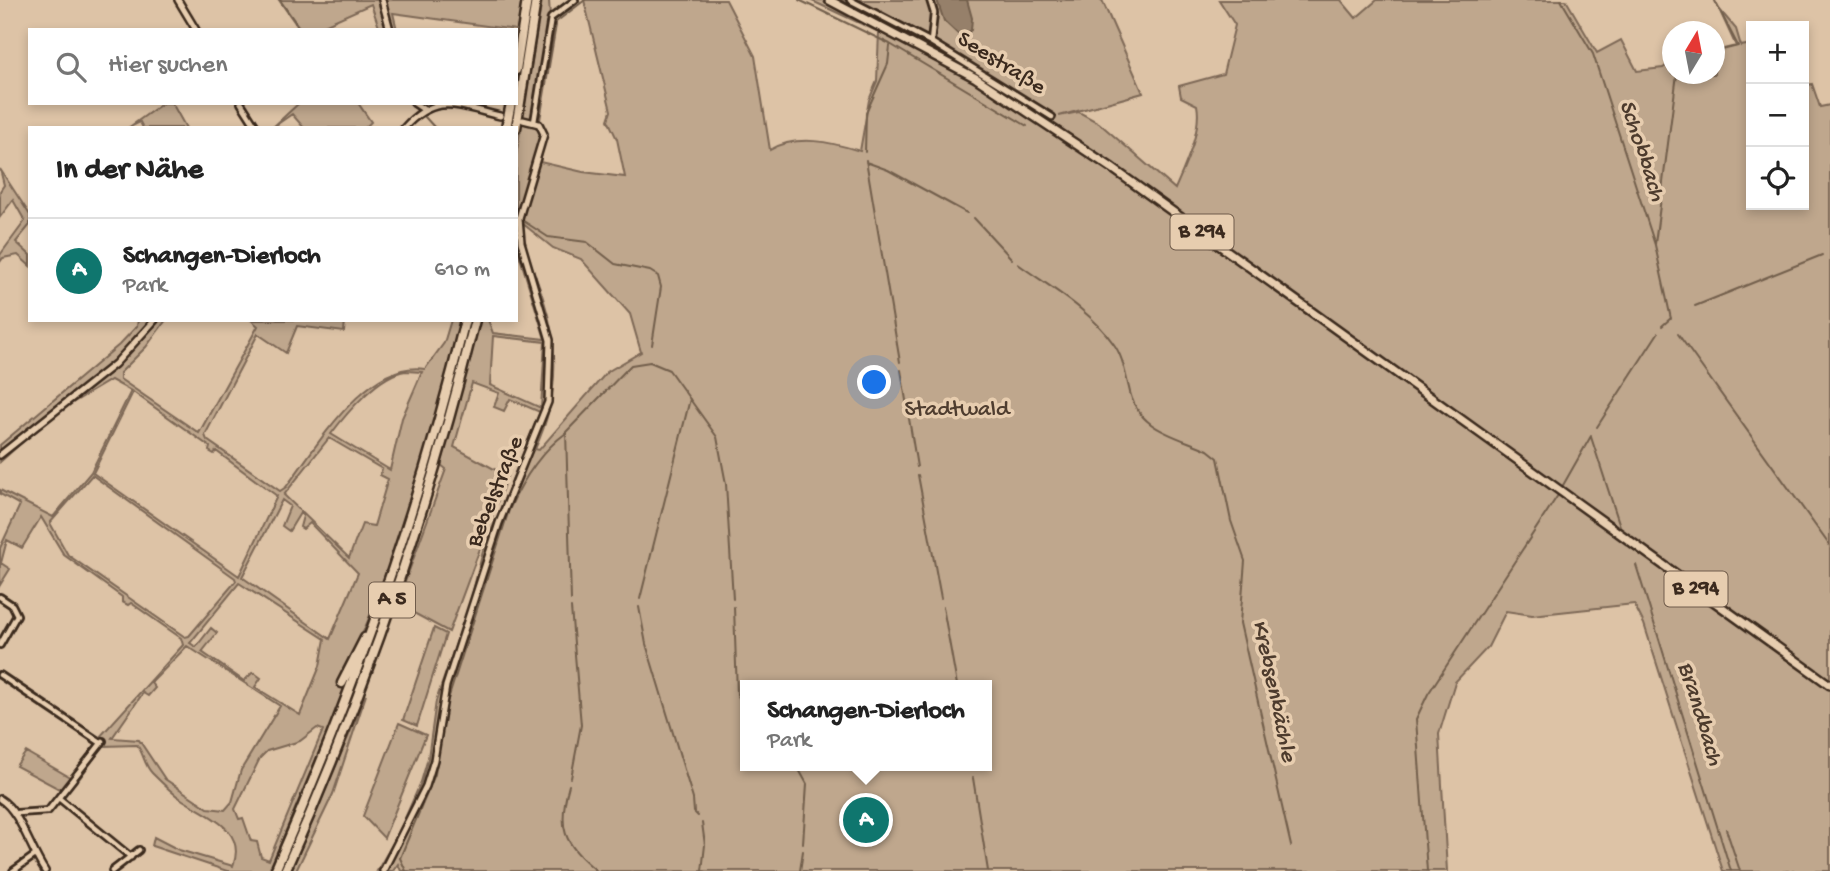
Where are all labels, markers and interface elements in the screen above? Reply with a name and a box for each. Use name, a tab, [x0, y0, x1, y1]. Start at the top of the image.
north arrow	[1662, 21, 1725, 84]
map controls	[1746, 21, 1809, 210]
button: +	[1746, 21, 1809, 84]
street label: Seestraße	[952, 26, 1051, 102]
search box	[28, 28, 518, 105]
icon: search	[52, 48, 90, 86]
text: Hier suchen	[108, 51, 228, 82]
button: −	[1746, 84, 1809, 147]
water label: Schobbach	[1611, 97, 1671, 206]
button: locate	[1746, 147, 1809, 210]
text: In der Nähe	[56, 154, 203, 189]
road number: B 294	[1170, 215, 1234, 250]
text: Schangen-Dierloch	[123, 242, 321, 273]
text: A	[72, 257, 86, 284]
text: 610 m	[434, 257, 490, 284]
text: Park	[123, 273, 167, 300]
your location	[857, 365, 891, 399]
park label: Stadtwald	[905, 397, 1011, 424]
street label: Bebelstraße	[461, 432, 531, 552]
road number: B 294	[1664, 572, 1728, 606]
road number: A 5	[369, 582, 415, 618]
water label: Krebsenbächle	[1244, 618, 1302, 766]
water label: Brandbach	[1670, 659, 1729, 770]
popup	[740, 680, 992, 771]
text: Schangen-Dierloch	[767, 697, 965, 728]
text: Park	[767, 728, 811, 755]
pin: A	[843, 794, 889, 846]

